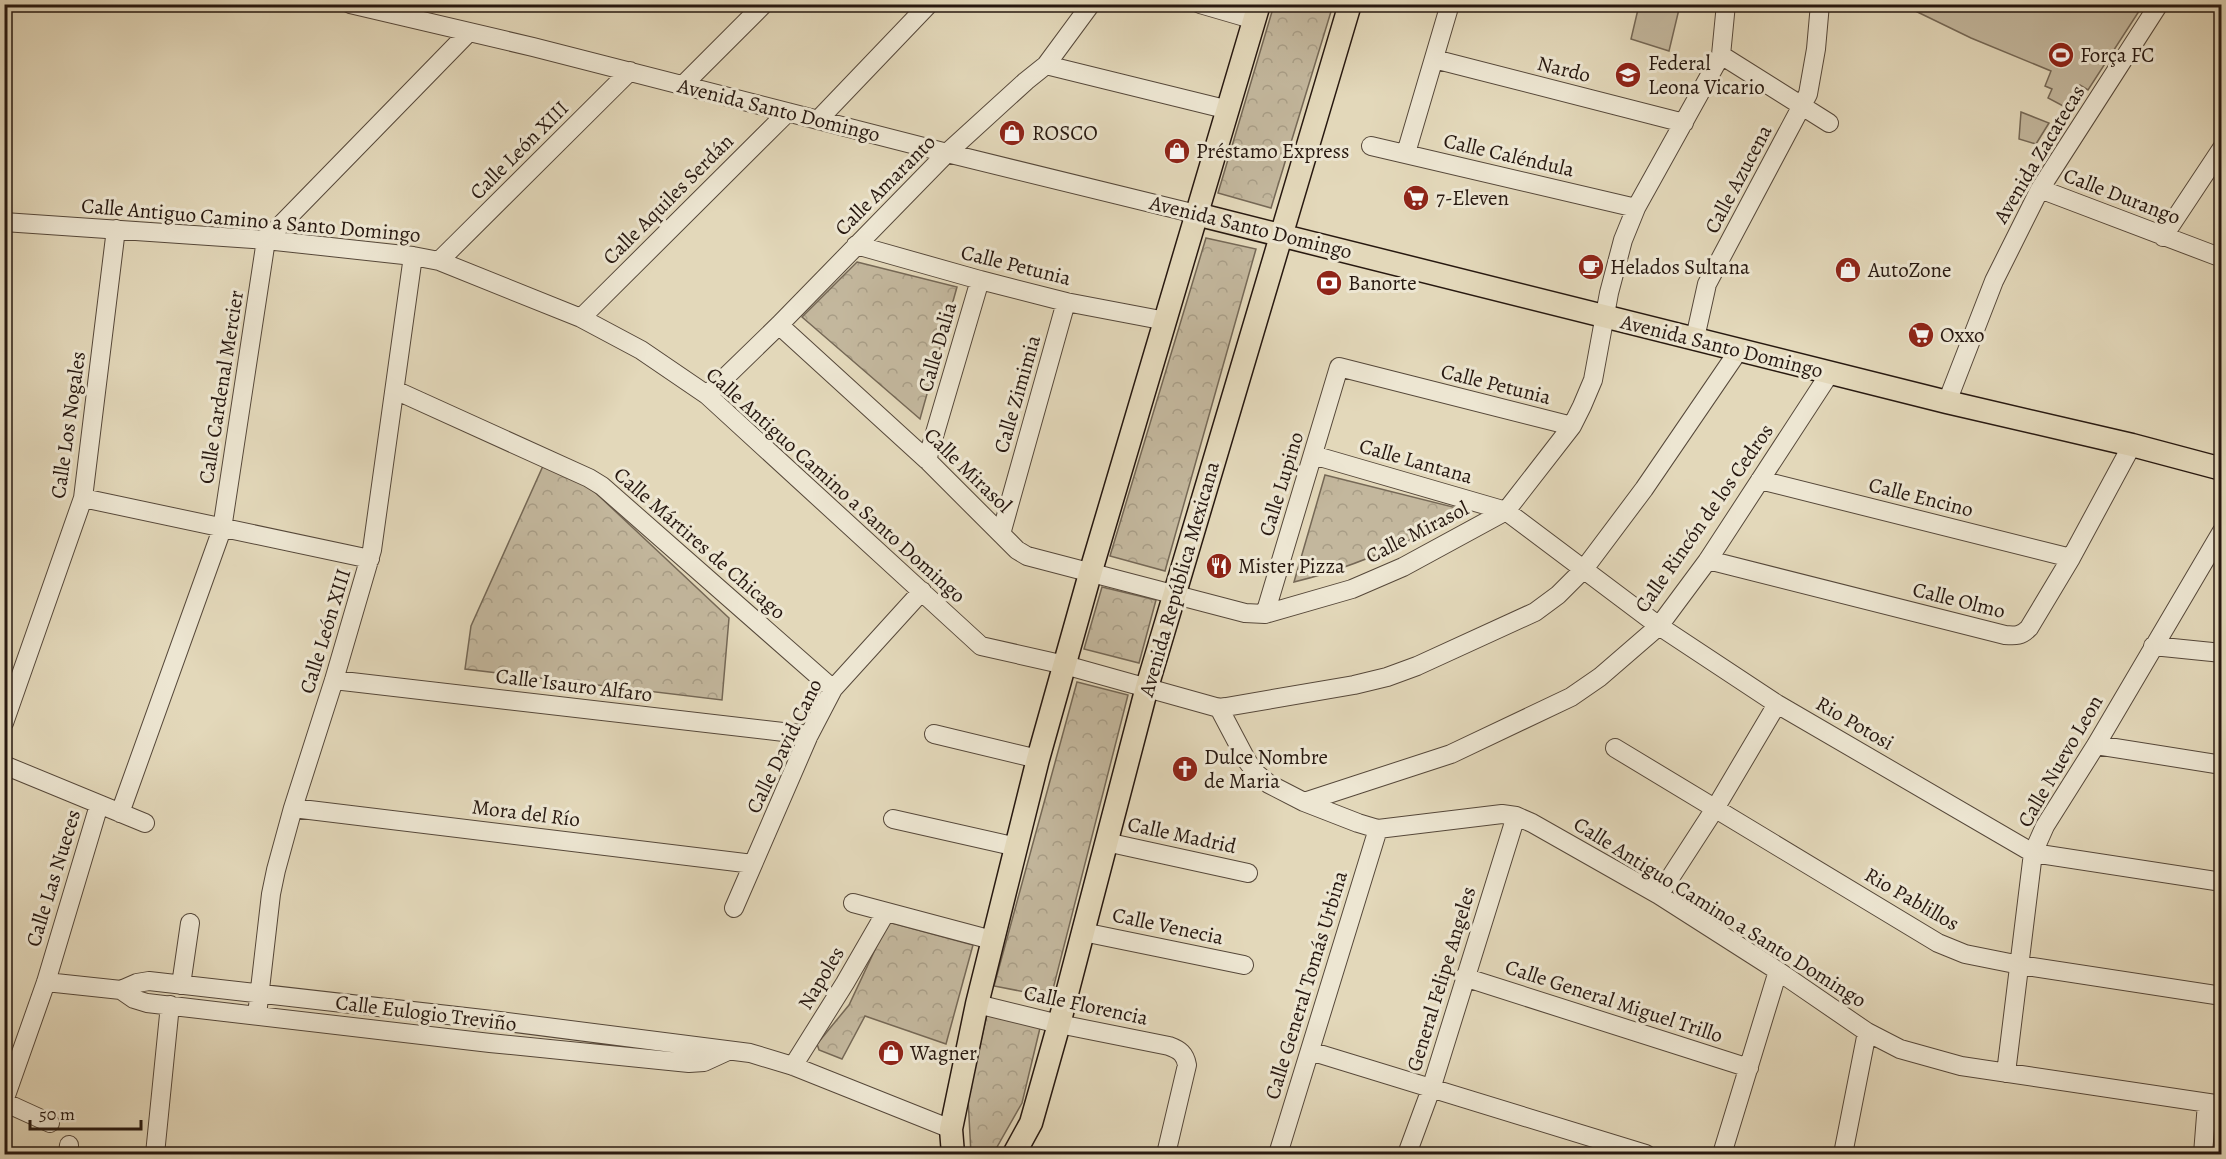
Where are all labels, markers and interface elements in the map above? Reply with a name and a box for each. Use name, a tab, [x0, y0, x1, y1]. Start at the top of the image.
sports icon: Força FC	[2046, 40, 2076, 70]
place label: Força FC	[2080, 41, 2154, 69]
street label: Nardo	[1534, 49, 1594, 89]
place label: Federal Leona Vicario	[1648, 49, 1765, 101]
school or university icon: Federal Leona Vicario	[1613, 60, 1643, 90]
street label: Avenida Santo Domingo	[674, 71, 883, 149]
street label: Avenida Zacatecas	[1986, 80, 2091, 229]
street label: Calle León XIII	[463, 94, 575, 206]
shop icon: ROSCO	[997, 118, 1027, 148]
place label: ROSCO	[1032, 119, 1098, 147]
street label: Calle Azucena	[1698, 120, 1778, 238]
street label: Calle Caléndula	[1441, 126, 1577, 184]
street label: Calle Aquiles Serdán	[596, 127, 740, 271]
street label: Calle Amaranto	[828, 128, 942, 242]
shop icon: Préstamo Express	[1162, 136, 1192, 166]
place label: Préstamo Express	[1196, 137, 1349, 165]
street label: Calle Durango	[2060, 161, 2184, 231]
supermarket icon: 7-Eleven	[1401, 183, 1431, 213]
place label: 7-Eleven	[1436, 184, 1509, 212]
street label: Avenida Santo Domingo	[1146, 188, 1355, 266]
street label: Calle Antiguo Camino a Santo Domingo	[80, 191, 422, 249]
street label: Calle Petunia	[958, 238, 1074, 292]
cafe icon: Helados Sultana	[1576, 252, 1606, 282]
place label: Helados Sultana	[1610, 253, 1750, 281]
shop icon: AutoZone	[1833, 255, 1863, 285]
place label: AutoZone	[1867, 256, 1951, 284]
bank icon: Banorte	[1314, 268, 1344, 298]
place label: Banorte	[1348, 269, 1417, 297]
street label: Calle Cardenal Mercier	[192, 288, 250, 486]
street label: Calle Dalia	[911, 299, 963, 395]
street label: Avenida Santo Domingo	[1617, 307, 1826, 385]
supermarket icon: Oxxo	[1906, 320, 1936, 350]
place label: Oxxo	[1940, 321, 1985, 349]
street label: Calle Zimimia	[987, 332, 1047, 456]
street label: Calle Los Nogales	[44, 349, 92, 501]
street label: Calle Petunia	[1438, 357, 1554, 411]
street label: Calle Antiguo Camino a Santo Domingo	[700, 361, 972, 609]
street label: Calle Rincón de los Cedros	[1628, 418, 1780, 618]
street label: Calle Mirasol	[918, 421, 1018, 519]
street label: Calle Lupino	[1252, 428, 1310, 540]
street label: Calle Lantana	[1356, 431, 1476, 491]
street label: Avenida República Mexicana	[1132, 458, 1226, 701]
street label: Calle Mártires de Chicago	[608, 460, 792, 626]
street label: Calle Encino	[1866, 470, 1976, 524]
street label: Calle Mirasol	[1361, 494, 1473, 570]
restaurant icon: Mister Pizza	[1204, 551, 1234, 581]
place label: Mister Pizza	[1238, 552, 1345, 580]
street label: Calle León XIII	[293, 565, 357, 697]
street label: Calle Olmo	[1910, 575, 2008, 625]
street label: Calle Isauro Alfaro	[494, 661, 654, 709]
street label: Calle David Cano	[739, 674, 829, 818]
street label: Rio Potosi	[1811, 689, 1899, 757]
street label: Calle Nuevo Leon	[2011, 690, 2109, 832]
place label: Dulce Nombre de Maria	[1204, 743, 1328, 795]
church icon: Dulce Nombre de Maria	[1170, 754, 1200, 784]
street label: Mora del Río	[470, 792, 582, 834]
street label: Calle Las Nueces	[19, 806, 87, 950]
street label: Calle Madrid	[1125, 810, 1240, 860]
street label: Calle Antiguo Camino a Santo Domingo	[1568, 810, 1872, 1014]
street label: Rio Pablillos	[1860, 861, 1964, 937]
street label: Calle General Tomás Urbina	[1258, 867, 1354, 1103]
street label: General Felipe Angeles	[1400, 883, 1482, 1075]
street label: Calle Venecia	[1110, 901, 1226, 951]
street label: Napoles	[791, 941, 851, 1015]
street label: Calle General Miguel Trillo	[1502, 953, 1726, 1049]
street label: Calle Florencia	[1021, 978, 1151, 1032]
street label: Calle Eulogio Treviño	[334, 988, 518, 1038]
shop icon: Wagner	[876, 1038, 906, 1068]
place label: Wagner	[909, 1039, 977, 1067]
scale bar	[30, 1093, 141, 1131]
text: 50 m	[39, 1102, 75, 1126]

